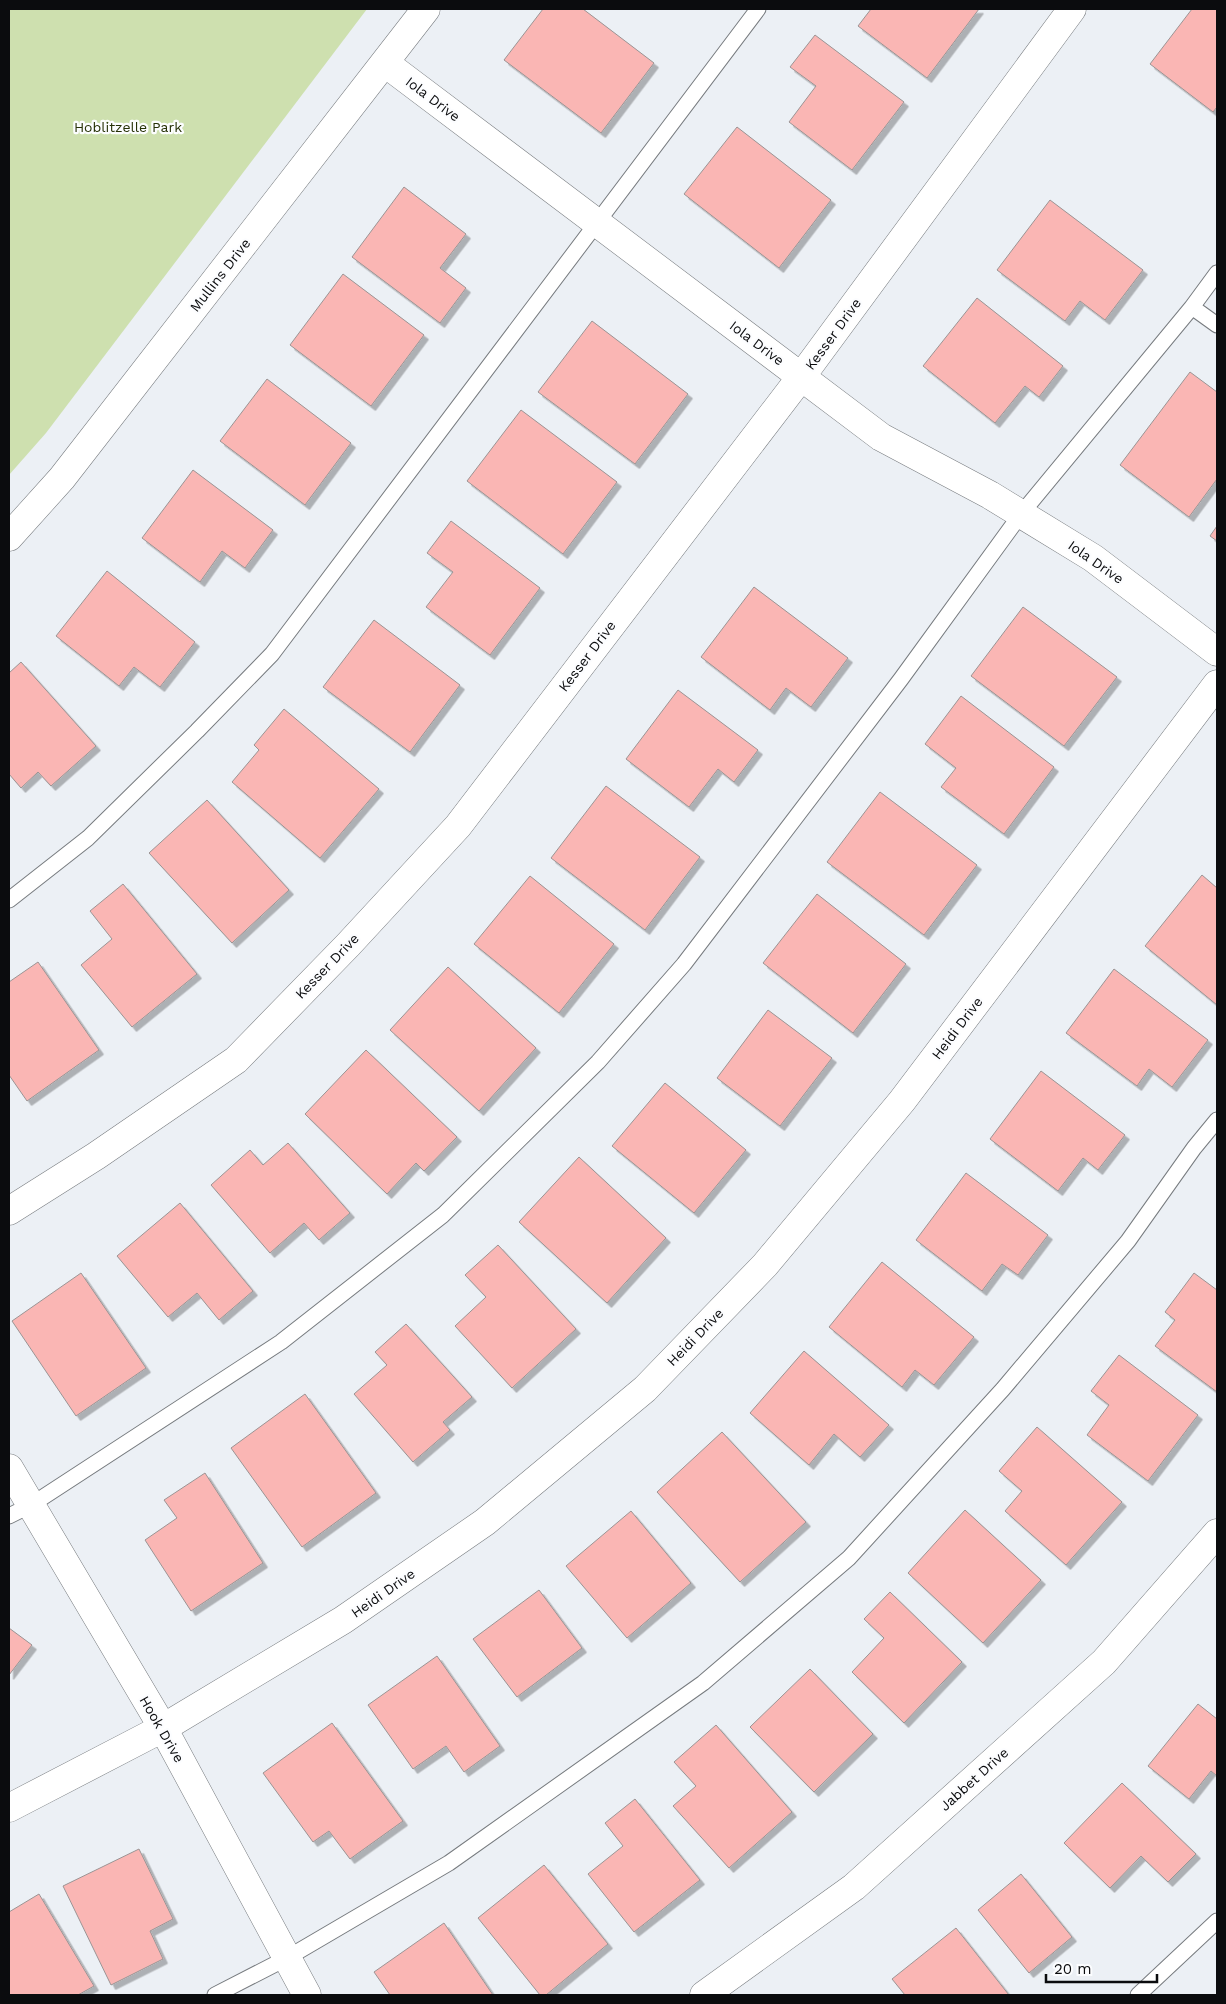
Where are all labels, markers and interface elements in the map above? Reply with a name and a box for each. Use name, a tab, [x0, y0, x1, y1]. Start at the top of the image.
street label: Iola Drive	[403, 73, 463, 125]
park label: Hoblitzelle Park	[74, 119, 182, 135]
street label: Mullins Drive	[186, 235, 254, 315]
street label: Kesser Drive	[802, 295, 864, 373]
street label: Iola Drive	[727, 317, 787, 369]
street label: Iola Drive	[1065, 537, 1127, 587]
street label: Kesser Drive	[555, 617, 619, 695]
street label: Kesser Drive	[292, 930, 362, 1002]
street label: Heidi Drive	[928, 994, 986, 1062]
street label: Heidi Drive	[664, 1305, 726, 1369]
street label: Heidi Drive	[348, 1565, 418, 1621]
street label: Hook Drive	[137, 1693, 187, 1765]
street label: Jabbet Drive	[937, 1744, 1011, 1814]
scale bar	[1046, 1952, 1157, 1984]
text: 20 m	[1054, 1960, 1092, 1978]

